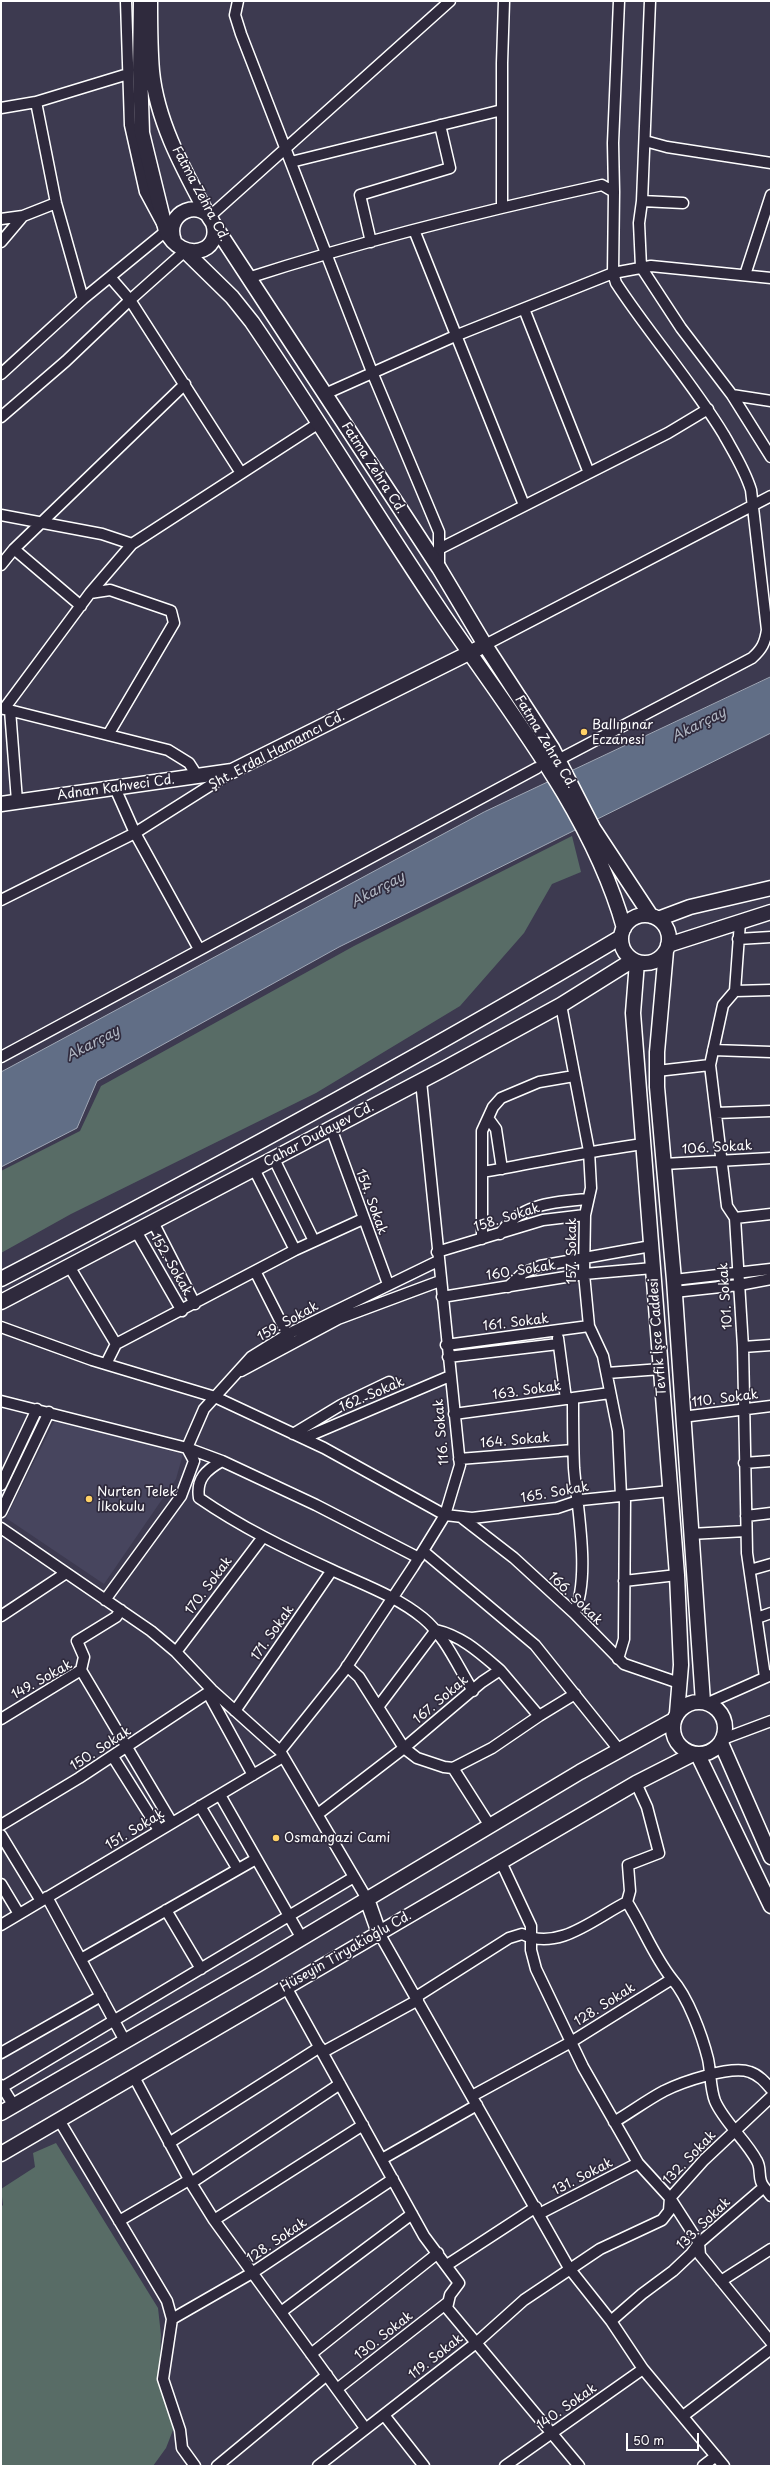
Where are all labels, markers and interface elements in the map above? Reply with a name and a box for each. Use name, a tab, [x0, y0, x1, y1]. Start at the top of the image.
street label: Fatma Zehra Cd.	[168, 144, 232, 244]
street label: Fatma Zehra Cd.	[338, 419, 408, 517]
street label: Fatma Zehra Cd.	[511, 693, 579, 791]
water label: Akarçay	[669, 704, 729, 746]
street label: Şht. Erdal Hamamcı Cd.	[206, 709, 348, 793]
place label: Ballıpınar Eczanesi	[592, 717, 653, 748]
marker: Ballıpınar Eczanesi	[579, 727, 589, 737]
street label: Adnan Kahveci Cd.	[56, 772, 176, 804]
water label: Akarçay	[348, 869, 408, 911]
water label: Akarçay	[63, 1023, 123, 1065]
street label: Cahar Dudayev Cd.	[261, 1099, 377, 1171]
street label: 106. Sokak	[681, 1138, 753, 1158]
street label: 154. Sokak	[352, 1167, 390, 1237]
street label: 158. Sokak	[472, 1201, 542, 1235]
street label: 157. Sokak	[564, 1218, 580, 1284]
street label: 152. Sokak	[147, 1231, 195, 1299]
street label: 160. Sokak	[485, 1258, 557, 1284]
street label: 101. Sokak	[716, 1262, 736, 1330]
street label: Tevfik İşce Caddesi	[646, 1277, 670, 1397]
street label: 159. Sokak	[255, 1299, 321, 1345]
street label: 161. Sokak	[482, 1311, 550, 1335]
street label: 162. Sokak	[337, 1374, 407, 1416]
street label: 163. Sokak	[492, 1378, 562, 1404]
street label: 110. Sokak	[691, 1387, 759, 1411]
street label: 116. Sokak	[431, 1398, 453, 1466]
street label: 164. Sokak	[480, 1430, 550, 1452]
street label: 165. Sokak	[520, 1479, 590, 1507]
place label: Nurten Telek İlkokulu	[97, 1484, 177, 1515]
marker: Nurten Telek İlkokulu	[84, 1494, 94, 1504]
street label: 170. Sokak	[182, 1554, 236, 1618]
street label: 166. Sokak	[545, 1569, 605, 1629]
street label: 171. Sokak	[248, 1602, 298, 1664]
street label: 149. Sokak	[9, 1657, 75, 1703]
street label: 167. Sokak	[410, 1673, 472, 1727]
street label: 150. Sokak	[68, 1724, 134, 1774]
street label: 151. Sokak	[103, 1806, 167, 1854]
place label: Osmangazi Cami	[284, 1830, 390, 1846]
marker: Osmangazi Cami	[271, 1833, 281, 1843]
street label: Hüseyin Tiryakioğlu Cd.	[278, 1908, 414, 1996]
street label: 128. Sokak	[572, 1980, 638, 2030]
street label: 132. Sokak	[660, 2128, 720, 2188]
street label: 131. Sokak	[550, 2155, 616, 2199]
street label: 133. Sokak	[674, 2195, 734, 2253]
street label: 128. Sokak	[244, 2215, 310, 2267]
street label: 130. Sokak	[352, 2308, 416, 2364]
street label: 119. Sokak	[406, 2331, 466, 2383]
street label: 140. Sokak	[534, 2381, 600, 2433]
scale bar	[628, 2425, 701, 2451]
text: 50 m	[633, 2431, 664, 2449]

